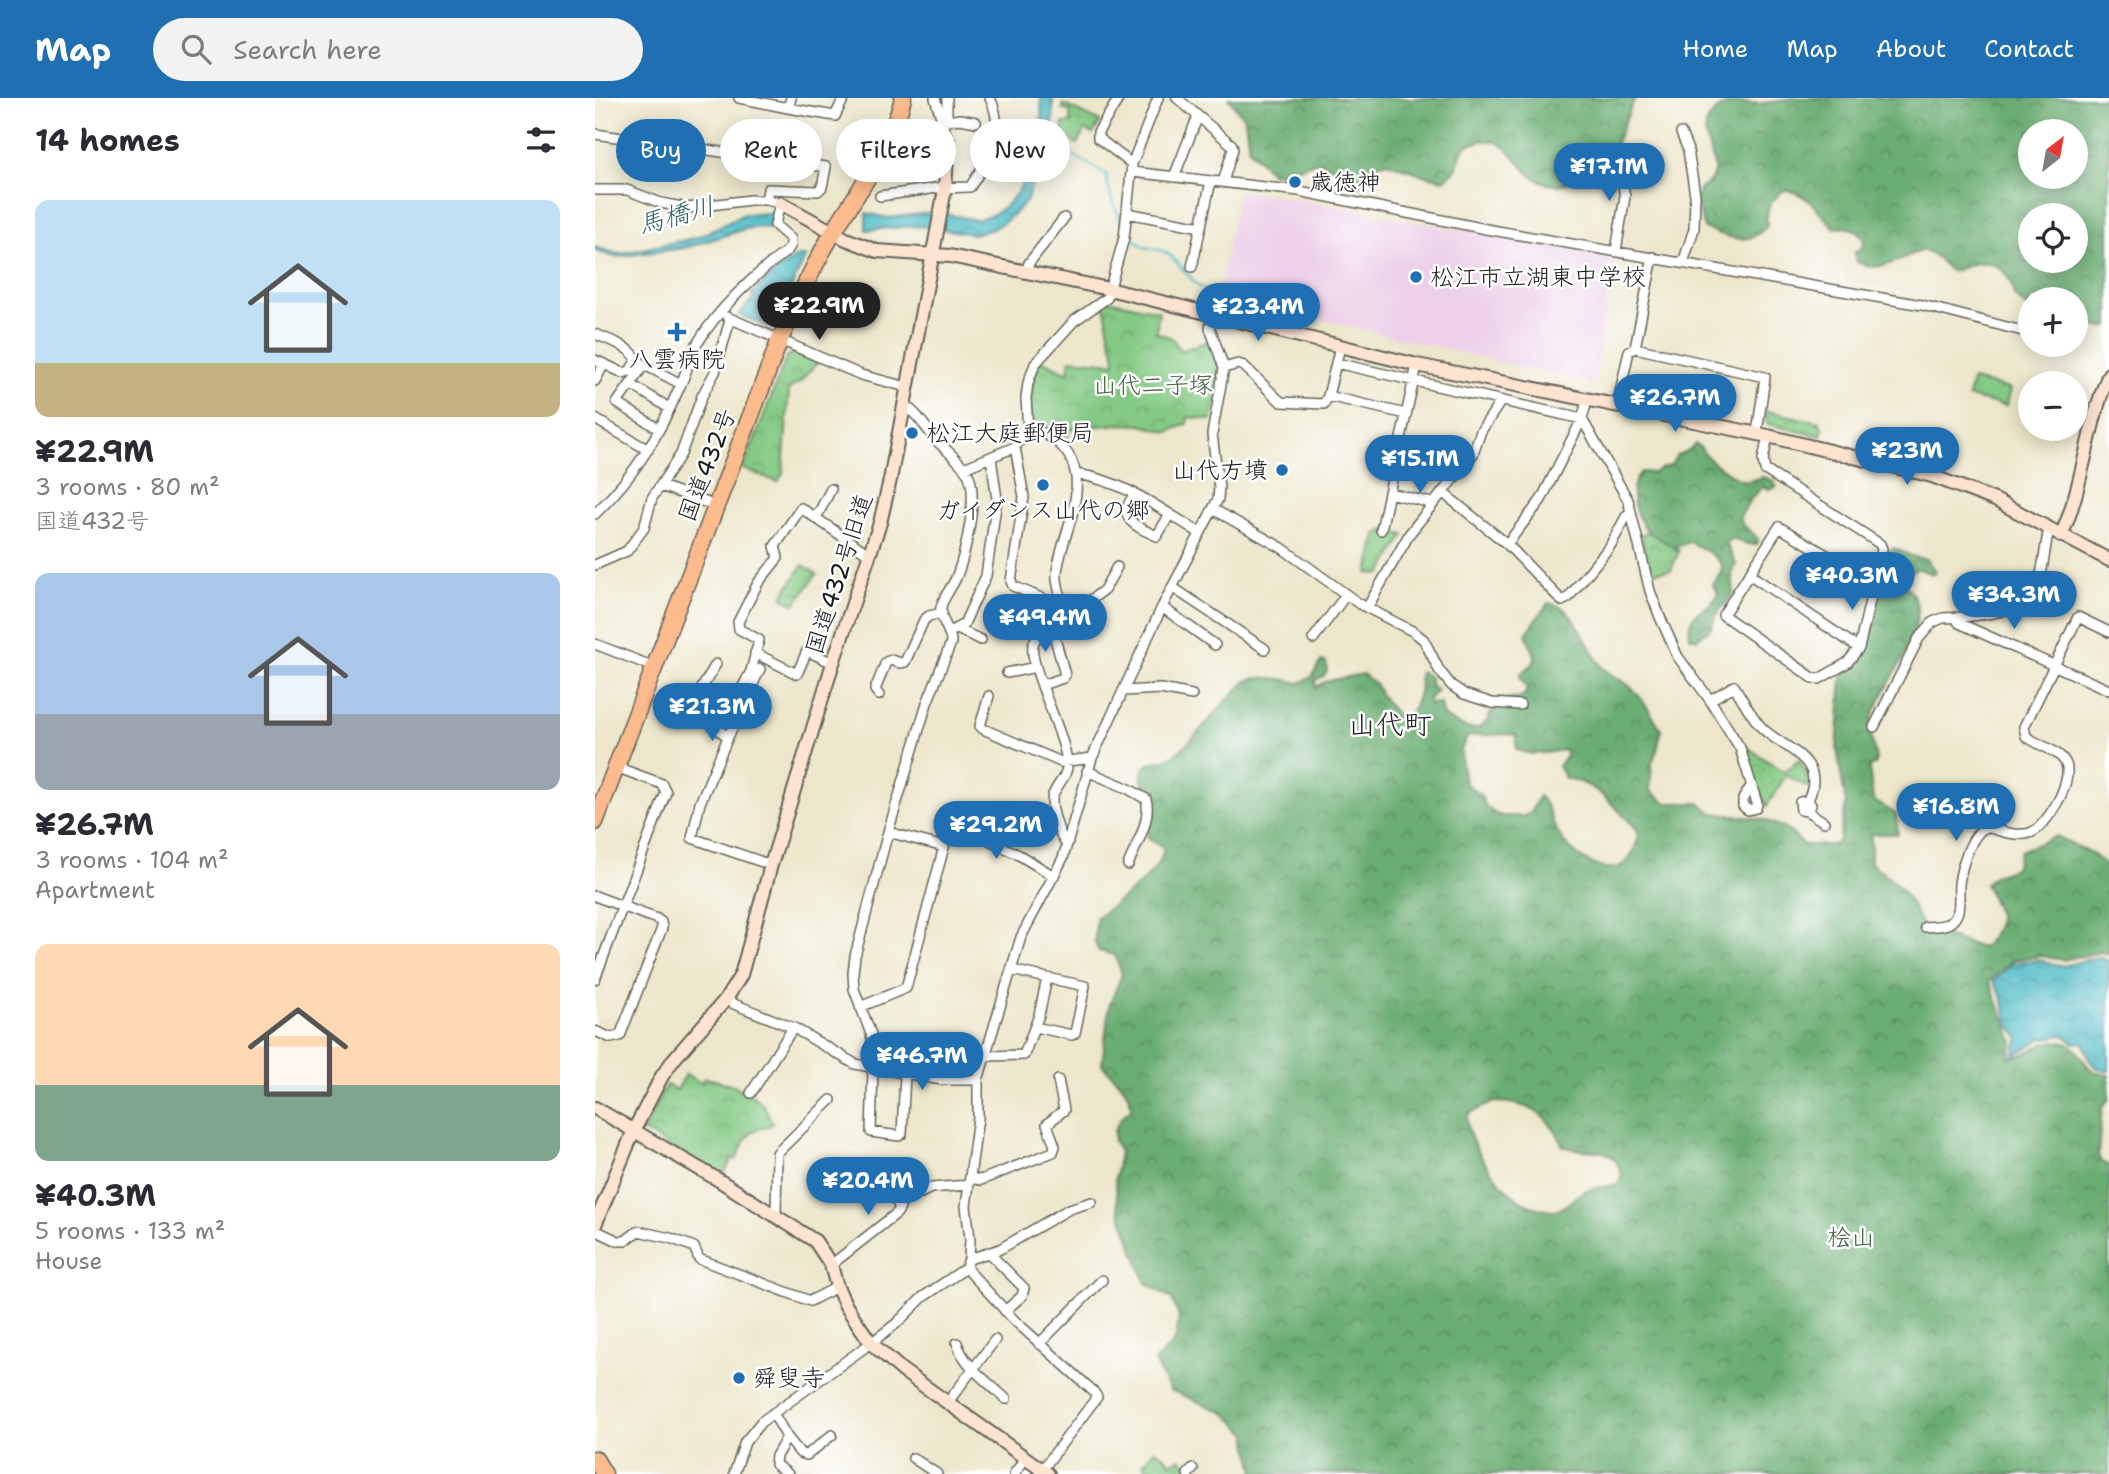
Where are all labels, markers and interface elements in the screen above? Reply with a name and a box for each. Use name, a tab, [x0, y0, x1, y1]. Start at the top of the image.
search box	[153, 18, 643, 81]
text: Map	[35, 27, 111, 72]
icon: search	[177, 30, 215, 68]
text: Search here	[233, 32, 382, 67]
text: Home	[1682, 33, 1748, 65]
text: Map	[1786, 33, 1838, 65]
text: About	[1876, 33, 1946, 65]
text: Contact	[1984, 33, 2074, 65]
chip: Buy	[616, 119, 706, 182]
chip: Rent	[720, 119, 822, 182]
chip: Filters	[836, 119, 956, 182]
chip: New	[970, 119, 1070, 182]
north arrow	[2018, 119, 2088, 189]
map controls	[2018, 119, 2088, 441]
text: 14 homes	[35, 120, 180, 161]
icon: filters	[522, 121, 560, 159]
pin: ¥17.1M	[1552, 144, 1666, 203]
text: ¥17.1M	[1570, 151, 1648, 181]
place label: 歳徳神	[1309, 166, 1381, 198]
marker: 歳徳神	[1287, 174, 1303, 190]
water label: 馬橋川	[634, 188, 718, 242]
button: locate	[2018, 203, 2088, 273]
icon: home	[235, 245, 361, 371]
place label: 松江市立湖東中学校	[1430, 261, 1646, 293]
marker: 松江市立湖東中学校	[1408, 269, 1424, 285]
pin: ¥22.9M	[762, 282, 876, 342]
pin: ¥23.4M	[1201, 284, 1315, 343]
button: +	[2018, 287, 2088, 357]
text: ¥22.9M	[773, 290, 865, 320]
text: ¥23.4M	[1212, 291, 1304, 321]
marker: 八雲病院	[667, 322, 687, 342]
place label: 八雲病院	[629, 343, 725, 375]
park label: 山代二子塚	[1093, 369, 1213, 401]
button: −	[2018, 371, 2088, 441]
pin: ¥26.7M	[1618, 374, 1732, 434]
text: ¥26.7M	[1629, 382, 1721, 412]
street label: 国道432号	[671, 404, 743, 526]
place label: 松江大庭郵便局	[926, 417, 1094, 449]
marker: 松江大庭郵便局	[904, 425, 920, 441]
pin: ¥23M	[1866, 428, 1948, 487]
text: ¥22.9M	[35, 431, 154, 472]
text: ¥23M	[1871, 435, 1943, 465]
pin: ¥15.1M	[1363, 436, 1477, 495]
text: ¥15.1M	[1381, 443, 1459, 473]
place label: 山代方墳	[1172, 454, 1268, 486]
marker: 山代方墳	[1274, 462, 1290, 478]
text: 3 rooms · 80 m²	[35, 472, 220, 502]
marker: ガイダンス山代の郷	[1035, 477, 1051, 493]
street label: 国道432号旧道	[798, 490, 880, 658]
place label: ガイダンス山代の郷	[936, 494, 1150, 526]
text: 国道432号	[35, 506, 149, 536]
pin: ¥40.3M	[1795, 552, 1909, 612]
text: ¥40.3M	[1806, 560, 1898, 590]
pin: ¥34.3M	[1957, 572, 2071, 631]
text: ¥34.3M	[1968, 579, 2060, 609]
pin: ¥49.4M	[988, 594, 1102, 654]
text: ¥49.4M	[999, 602, 1091, 632]
icon: home	[235, 618, 361, 744]
pin: ¥21.3M	[655, 684, 769, 743]
text: ¥21.3M	[669, 691, 755, 721]
district label: 山代町	[1348, 705, 1432, 743]
pin: ¥16.8M	[1899, 784, 2013, 843]
text: ¥16.8M	[1912, 791, 2000, 821]
pin: ¥29.2M	[939, 802, 1053, 861]
text: ¥26.7M	[35, 804, 154, 845]
text: ¥29.2M	[950, 809, 1043, 839]
text: 3 rooms · 104 m²	[35, 845, 228, 875]
text: Apartment	[35, 875, 155, 905]
icon: home	[235, 989, 361, 1115]
pin: ¥46.7M	[865, 1032, 979, 1092]
text: ¥46.7M	[876, 1040, 968, 1070]
pin: ¥20.4M	[811, 1158, 925, 1217]
text: ¥20.4M	[822, 1165, 914, 1195]
text: ¥40.3M	[35, 1175, 156, 1216]
text: 5 rooms · 133 m²	[35, 1216, 225, 1246]
park label: 桧山	[1827, 1221, 1875, 1253]
text: House	[35, 1246, 103, 1276]
place label: 舜叟寺	[753, 1362, 825, 1394]
marker: 舜叟寺	[731, 1370, 747, 1386]

